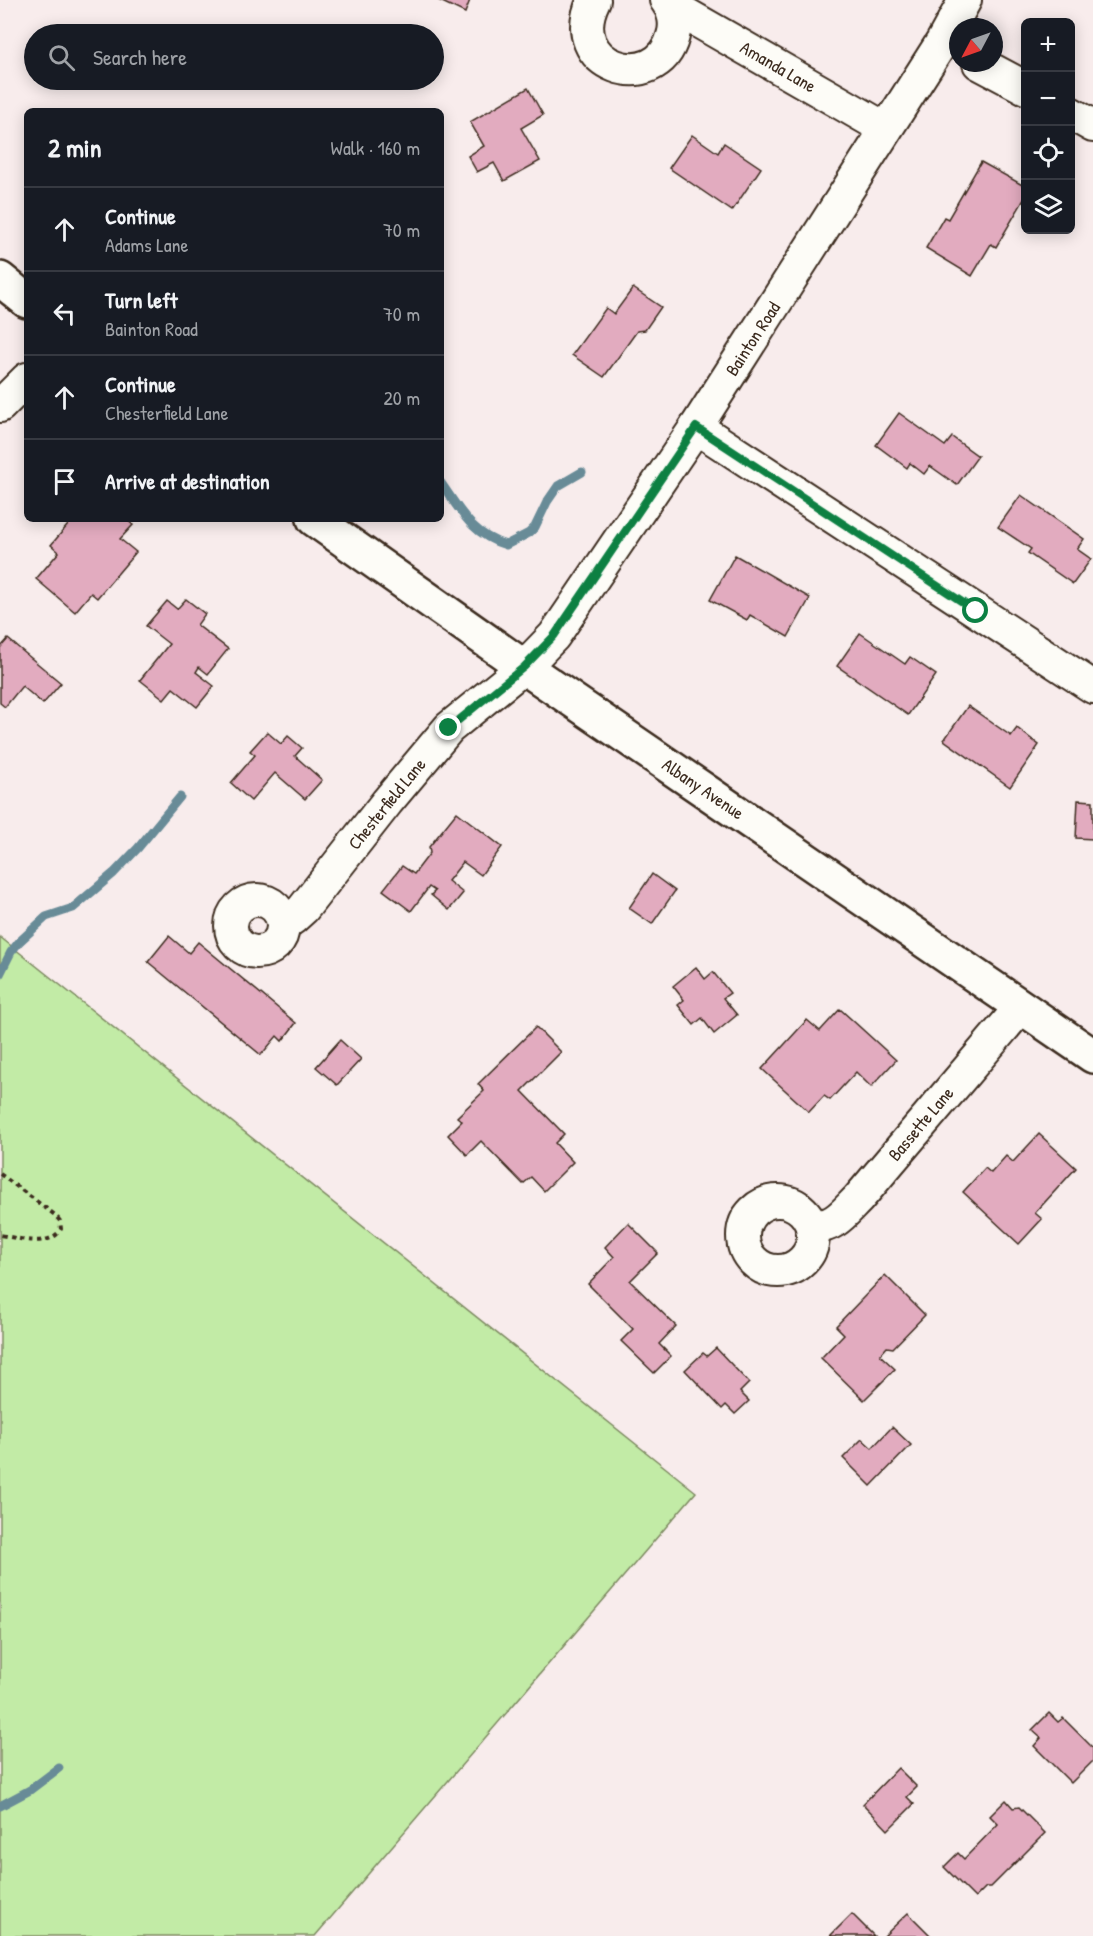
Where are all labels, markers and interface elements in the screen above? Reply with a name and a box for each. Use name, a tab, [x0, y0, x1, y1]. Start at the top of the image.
north arrow	[949, 18, 1003, 72]
map controls	[1021, 18, 1075, 234]
button: +	[1021, 18, 1075, 72]
search box	[24, 24, 444, 90]
street label: Amanda Lane	[736, 35, 821, 98]
icon: search	[45, 41, 78, 74]
text: Search here	[93, 42, 187, 72]
button: −	[1021, 72, 1075, 126]
button: locate	[1021, 126, 1075, 180]
text: 2 min	[48, 130, 101, 165]
text: Walk · 160 m	[331, 134, 420, 161]
button: layers	[1021, 180, 1075, 234]
text: Continue	[105, 201, 176, 231]
icon: ahead	[48, 213, 81, 246]
text: 70 m	[383, 216, 420, 243]
text: Adams Lane	[105, 231, 189, 258]
text: Turn left	[105, 285, 178, 315]
icon: left	[48, 297, 81, 330]
street label: Bainton Road	[719, 297, 786, 381]
text: 70 m	[383, 300, 420, 327]
text: Bainton Road	[105, 315, 198, 342]
text: Continue	[105, 369, 176, 399]
icon: ahead	[48, 381, 81, 414]
text: 20 m	[383, 384, 420, 411]
text: Chesterfield Lane	[105, 399, 229, 426]
icon: arrive	[48, 465, 81, 498]
text: Arrive at destination	[105, 466, 270, 496]
route start	[962, 597, 988, 623]
route end	[435, 714, 461, 740]
street label: Albany Avenue	[657, 752, 749, 825]
street label: Chesterfield Lane	[342, 753, 431, 855]
street label: Bassette Lane	[882, 1081, 959, 1166]

